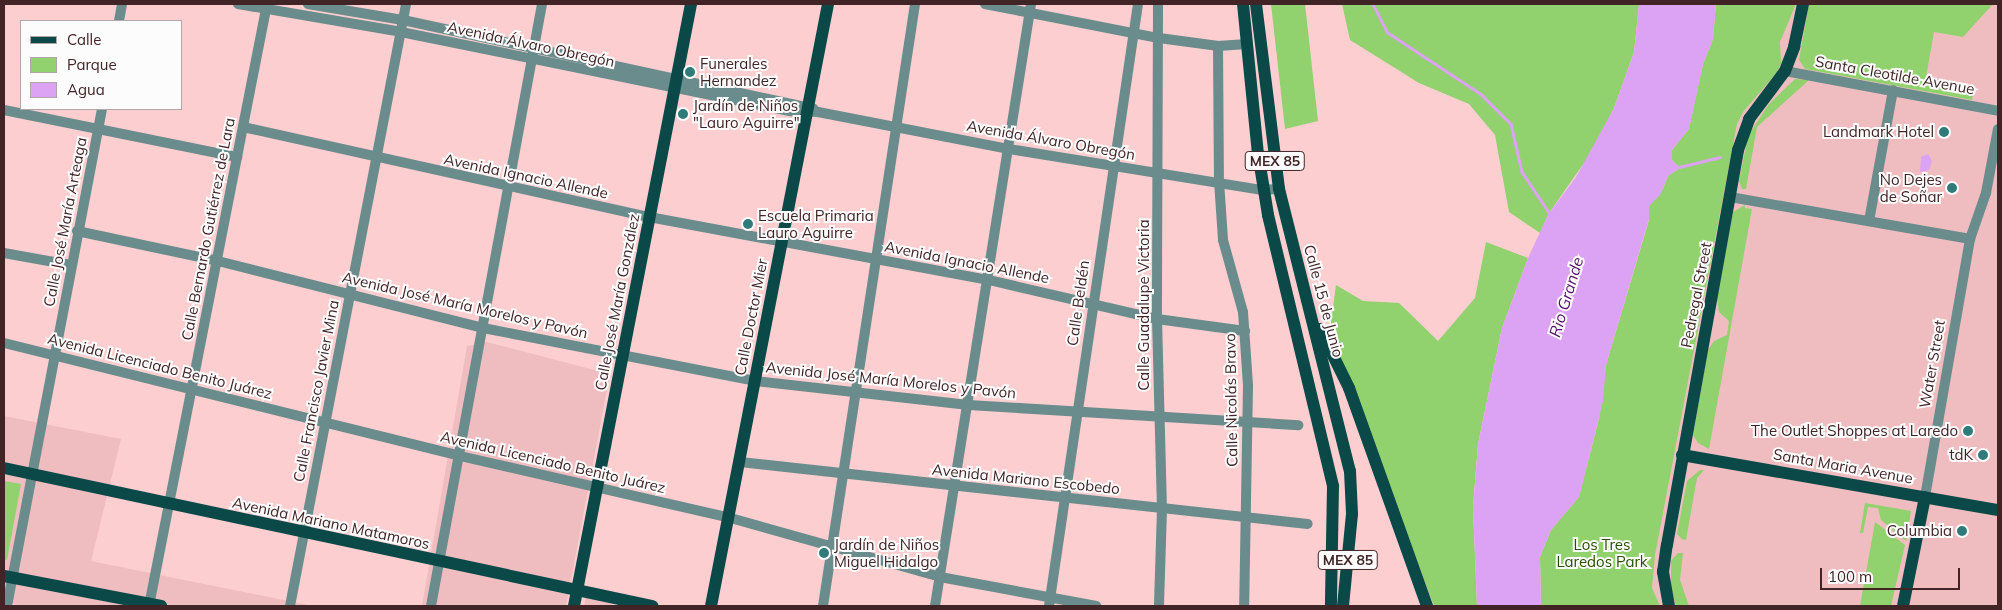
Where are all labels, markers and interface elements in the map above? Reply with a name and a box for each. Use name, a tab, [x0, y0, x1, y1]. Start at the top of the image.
street label: Avenida Álvaro Obregón	[446, 17, 616, 71]
legend	[20, 20, 182, 110]
text: Calle	[67, 30, 101, 49]
street label: Santa Cleotilde Avenue	[1814, 52, 1976, 98]
place label: Funerales Hernandez	[700, 54, 777, 89]
text: Parque	[67, 55, 117, 74]
marker: Funerales Hernandez	[684, 66, 696, 78]
text: Agua	[67, 80, 105, 99]
place label: Jardín de Niños "Lauro Aguirre"	[693, 96, 800, 131]
marker: Jardín de Niños "Lauro Aguirre"	[677, 108, 689, 120]
street label: Calle Bernardo Gutiérrez de Lara	[178, 116, 238, 342]
street label: Avenida Álvaro Obregón	[965, 116, 1137, 164]
place label: Landmark Hotel	[1823, 123, 1934, 141]
marker: Landmark Hotel	[1938, 126, 1950, 138]
street label: Calle José María Arteaga	[40, 136, 90, 308]
street label: Avenida Ignacio Allende	[442, 150, 610, 202]
road number: MEX 85	[1244, 150, 1306, 172]
place label: No Dejes de Soñar	[1880, 170, 1942, 205]
marker: No Dejes de Soñar	[1946, 182, 1958, 194]
place label: Escuela Primaria Lauro Aguirre	[758, 206, 874, 241]
street label: Calle José María González	[591, 212, 643, 392]
marker: Escuela Primaria Lauro Aguirre	[742, 218, 754, 230]
street label: Calle Guadalupe Victoria	[1135, 219, 1153, 391]
street label: Avenida Ignacio Allende	[883, 237, 1051, 287]
street label: Pedregal Street	[1677, 241, 1715, 349]
street label: Calle 15 de Junio	[1300, 243, 1348, 359]
water label: Rio Grande	[1545, 255, 1587, 339]
street label: Calle Doctor Mier	[731, 257, 771, 377]
street label: Calle Beldén	[1063, 259, 1093, 347]
street label: Avenida José María Morelos y Pavón	[340, 268, 590, 342]
street label: Calle Francisco Javier Mina	[290, 298, 342, 484]
street label: Water Street	[1915, 319, 1949, 409]
street label: Avenida Licenciado Benito Juárez	[46, 329, 274, 403]
street label: Calle Nicolás Bravo	[1221, 333, 1241, 467]
street label: Avenida José María Morelos y Pavón	[765, 358, 1017, 402]
place label: The Outlet Shoppes at Laredo	[1751, 422, 1958, 440]
marker: The Outlet Shoppes at Laredo	[1962, 425, 1974, 437]
street label: Avenida Licenciado Benito Juárez	[439, 427, 667, 497]
street label: Santa Maria Avenue	[1772, 445, 1914, 487]
place label: tdK	[1949, 446, 1973, 464]
marker: tdK	[1977, 449, 1989, 461]
street label: Avenida Mariano Escobedo	[931, 460, 1121, 498]
street label: Avenida Mariano Matamoros	[231, 493, 431, 553]
place label: Columbia	[1887, 522, 1952, 540]
marker: Columbia	[1956, 525, 1968, 537]
place label: Jardín de Niños Miguel Hidalgo	[834, 535, 939, 570]
park label: Los Tres Laredos Park	[1556, 535, 1648, 570]
marker: Jardín de Niños Miguel Hidalgo	[818, 547, 830, 559]
road number: MEX 85	[1317, 548, 1379, 572]
scale bar	[1822, 558, 1962, 590]
text: 100 m	[1828, 567, 1872, 586]

